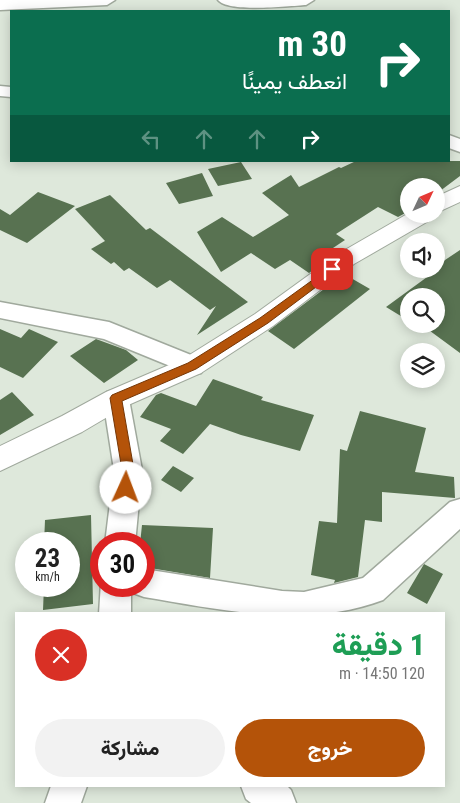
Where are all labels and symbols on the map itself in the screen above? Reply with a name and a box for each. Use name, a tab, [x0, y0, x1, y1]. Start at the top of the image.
north arrow	[400, 178, 445, 222]
pin	[311, 248, 353, 290]
position arrow	[99, 461, 151, 513]
speed limit sign: 30	[90, 532, 155, 597]

